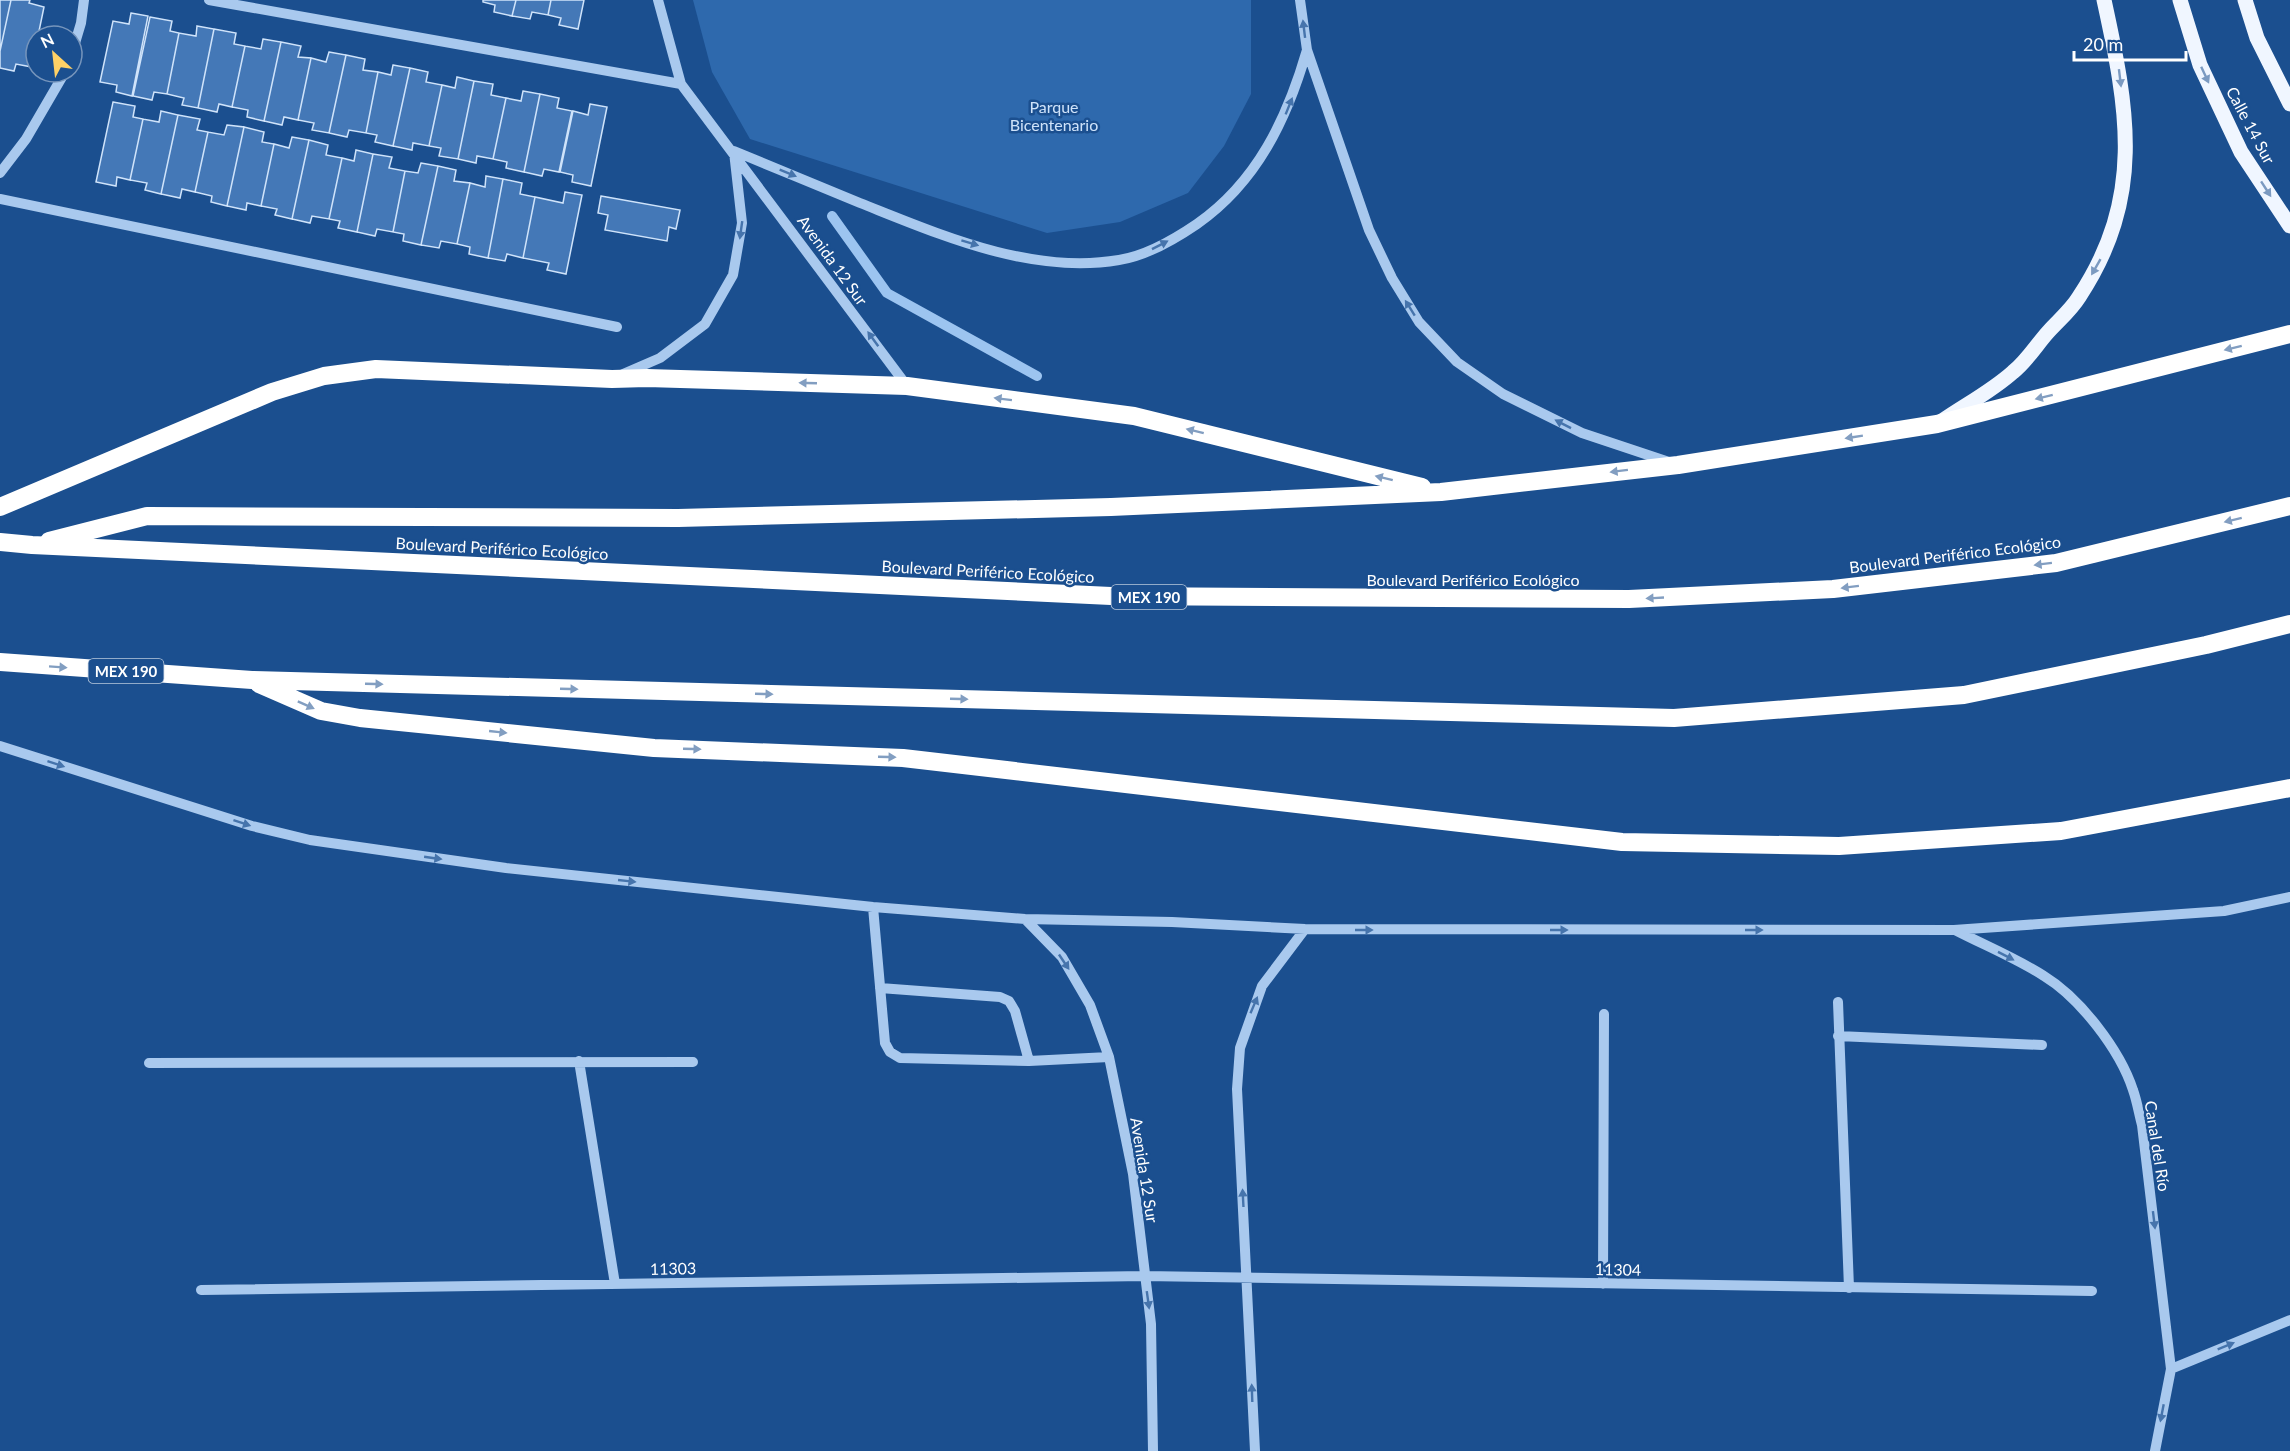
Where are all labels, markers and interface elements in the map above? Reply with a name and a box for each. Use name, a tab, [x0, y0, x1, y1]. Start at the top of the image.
one-way arrow	[1299, 19, 1309, 38]
north arrow	[24, 24, 84, 84]
scale bar	[2074, 24, 2186, 62]
text: N	[37, 29, 57, 51]
text: 20 m	[2083, 33, 2123, 55]
one-way arrow	[2201, 67, 2210, 84]
one-way arrow	[2115, 69, 2124, 88]
street label: Calle 14 Sur	[2223, 83, 2279, 167]
one-way arrow	[1284, 96, 1294, 114]
park label: Parque Bicentenario	[1010, 97, 1098, 134]
one-way arrow	[779, 169, 797, 178]
one-way arrow	[2260, 181, 2271, 197]
street label: Avenida 12 Sur	[794, 211, 872, 309]
one-way arrow	[736, 221, 745, 240]
one-way arrow	[961, 239, 979, 248]
one-way arrow	[1151, 240, 1168, 250]
one-way arrow	[2091, 259, 2101, 276]
one-way arrow	[1405, 300, 1416, 316]
one-way arrow	[867, 332, 879, 347]
one-way arrow	[2224, 344, 2242, 354]
one-way arrow	[799, 378, 818, 388]
one-way arrow	[2035, 392, 2054, 402]
one-way arrow	[993, 394, 1012, 403]
one-way arrow	[1555, 419, 1572, 429]
one-way arrow	[1186, 425, 1204, 435]
one-way arrow	[1844, 433, 1863, 442]
one-way arrow	[1610, 467, 1629, 476]
one-way arrow	[1375, 472, 1393, 482]
one-way arrow	[2224, 516, 2242, 526]
street label: Boulevard Periférico Ecológico	[1848, 532, 2062, 576]
street label: Boulevard Periférico Ecológico	[395, 533, 609, 563]
street label: Boulevard Periférico Ecológico	[881, 556, 1095, 586]
one-way arrow	[2034, 559, 2053, 569]
street label: Boulevard Periférico Ecológico	[1366, 570, 1580, 589]
one-way arrow	[1840, 582, 1859, 592]
road number: MEX 190	[1112, 585, 1186, 609]
one-way arrow	[1645, 593, 1664, 602]
road number: MEX 190	[88, 659, 164, 683]
one-way arrow	[49, 662, 68, 671]
one-way arrow	[364, 679, 383, 688]
one-way arrow	[559, 684, 578, 694]
one-way arrow	[754, 689, 773, 699]
one-way arrow	[949, 695, 968, 704]
one-way arrow	[297, 700, 314, 709]
one-way arrow	[489, 727, 508, 737]
one-way arrow	[683, 745, 702, 754]
one-way arrow	[877, 752, 896, 762]
one-way arrow	[47, 759, 65, 769]
one-way arrow	[233, 819, 251, 828]
one-way arrow	[424, 853, 443, 862]
one-way arrow	[617, 876, 636, 886]
one-way arrow	[1354, 925, 1373, 935]
one-way arrow	[1549, 925, 1568, 935]
one-way arrow	[1744, 925, 1763, 935]
one-way arrow	[1998, 952, 2015, 961]
one-way arrow	[1059, 954, 1070, 971]
one-way arrow	[1249, 996, 1259, 1014]
street label: Canal del Río	[2141, 1099, 2175, 1193]
street label: Avenida 12 Sur	[1127, 1116, 1163, 1224]
one-way arrow	[1238, 1188, 1248, 1207]
one-way arrow	[2149, 1210, 2158, 1229]
street label: 11303	[650, 1258, 696, 1278]
street label: 11304	[1595, 1259, 1641, 1279]
one-way arrow	[1143, 1291, 1152, 1310]
one-way arrow	[2217, 1341, 2235, 1351]
one-way arrow	[1248, 1383, 1257, 1402]
one-way arrow	[2157, 1404, 2167, 1422]

